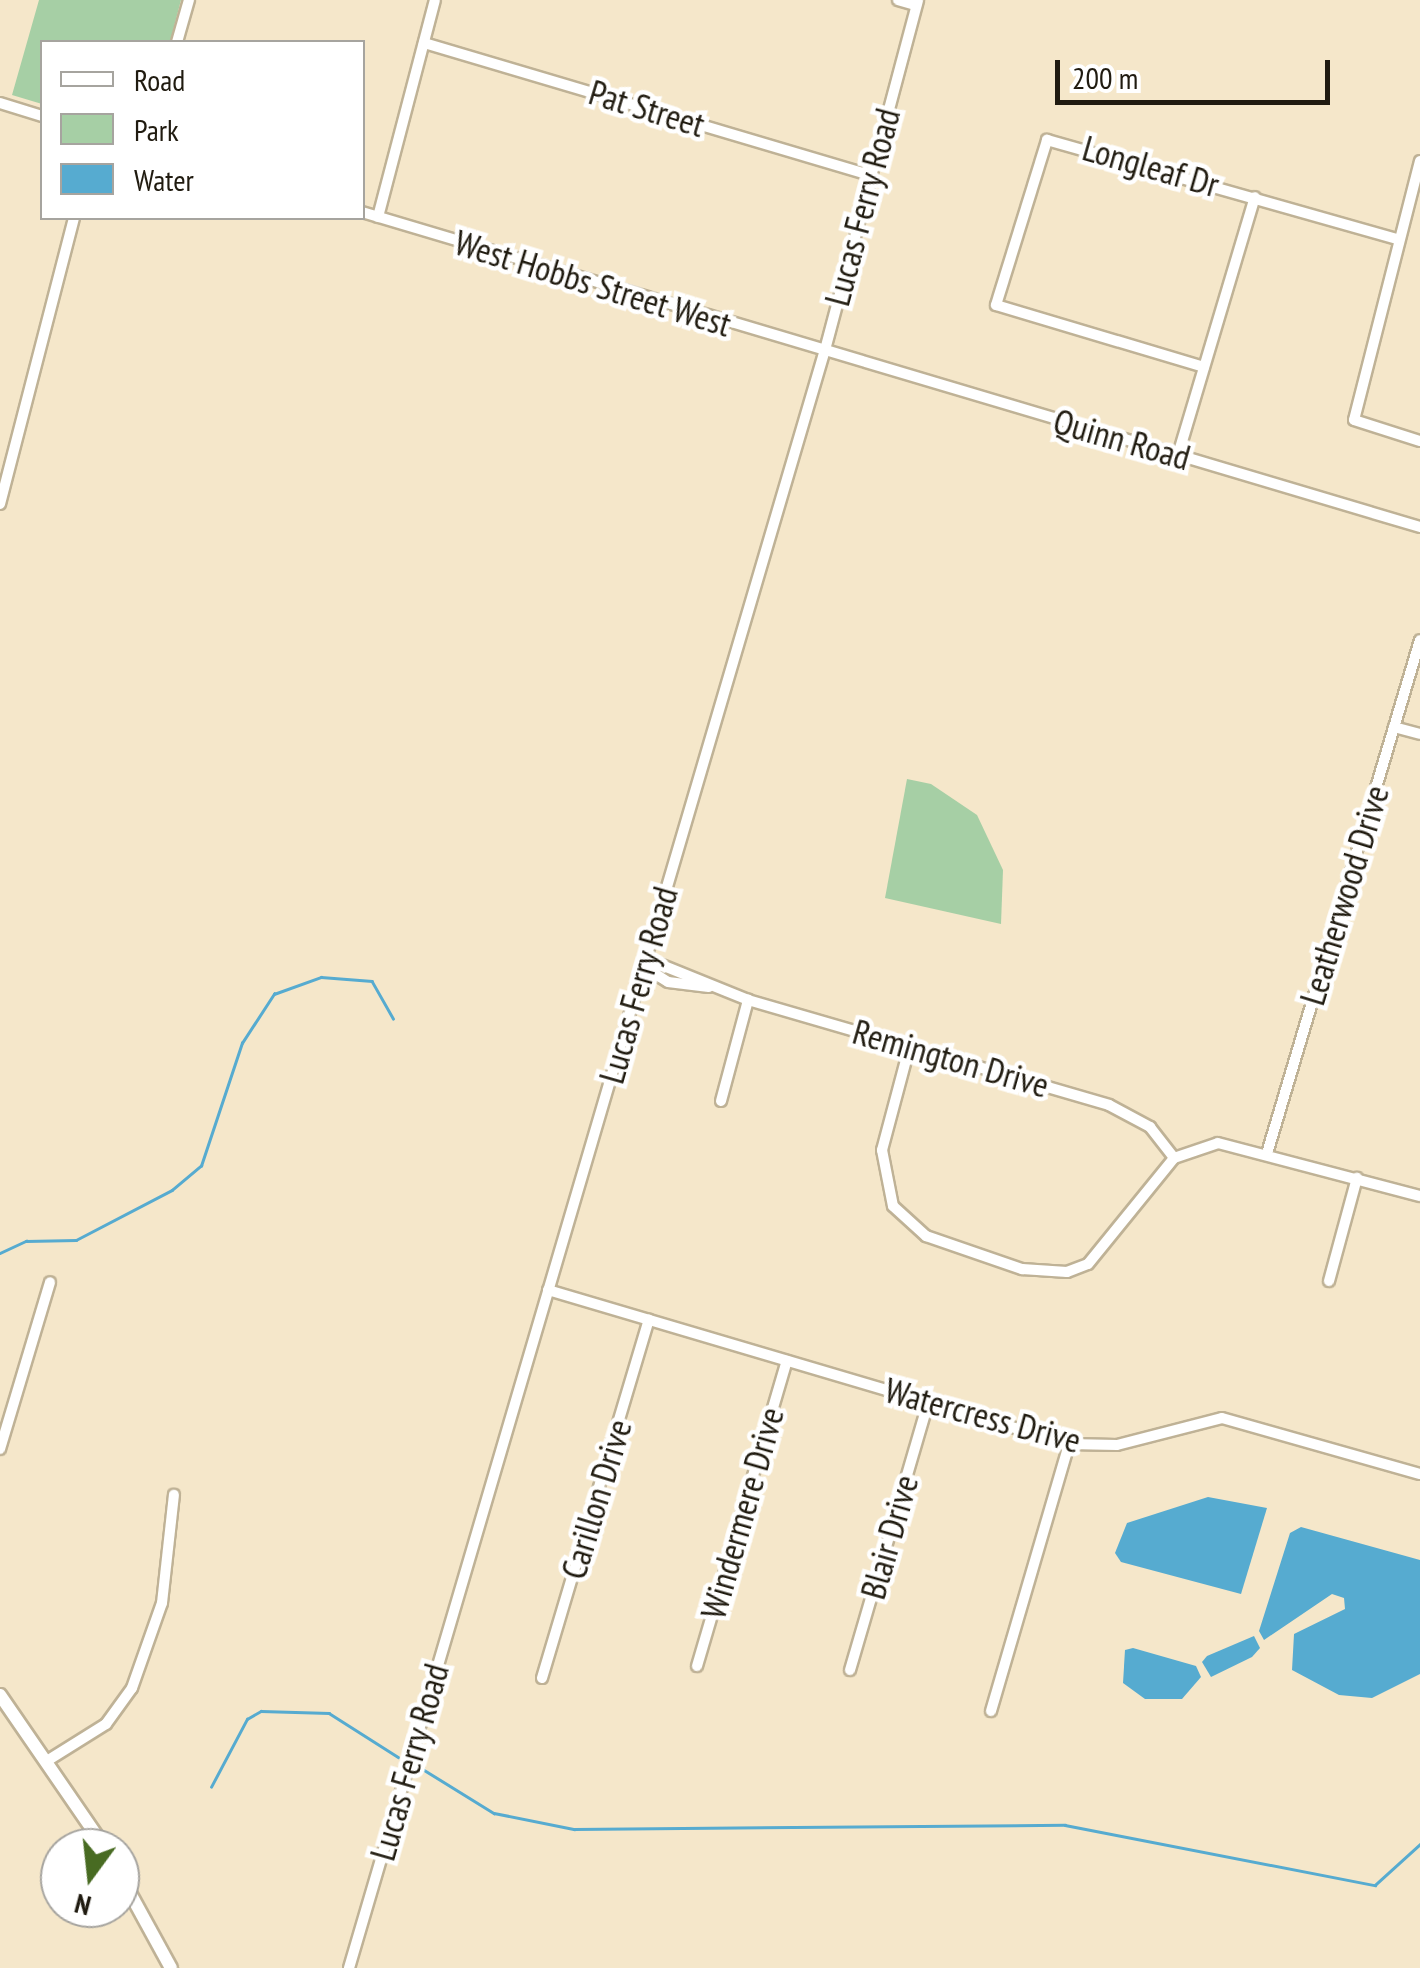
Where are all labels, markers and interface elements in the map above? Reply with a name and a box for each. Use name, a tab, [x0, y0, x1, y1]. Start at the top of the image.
legend	[40, 40, 365, 220]
scale bar	[1060, 40, 1335, 102]
text: 200 m	[1072, 58, 1138, 97]
text: Road	[134, 60, 185, 99]
street label: Pat Street	[584, 71, 710, 145]
street label: Lucas Ferry Road	[815, 103, 909, 311]
text: Park	[134, 110, 179, 149]
street label: Longleaf Dr	[1078, 127, 1224, 205]
text: Water	[134, 160, 194, 199]
street label: West Hobbs Street West	[450, 221, 736, 345]
street label: Quinn Road	[1049, 400, 1195, 478]
street label: Leatherwood Drive	[1291, 780, 1397, 1010]
street label: Lucas Ferry Road	[590, 881, 686, 1089]
street label: Remington Drive	[848, 1010, 1054, 1106]
street label: Watercress Drive	[881, 1369, 1085, 1461]
street label: Windermere Drive	[692, 1402, 792, 1624]
street label: Carillon Drive	[552, 1414, 640, 1584]
street label: Blair Drive	[851, 1470, 927, 1604]
street label: Lucas Ferry Road	[361, 1658, 457, 1866]
north arrow	[40, 1828, 140, 1928]
text: N	[71, 1886, 95, 1925]

